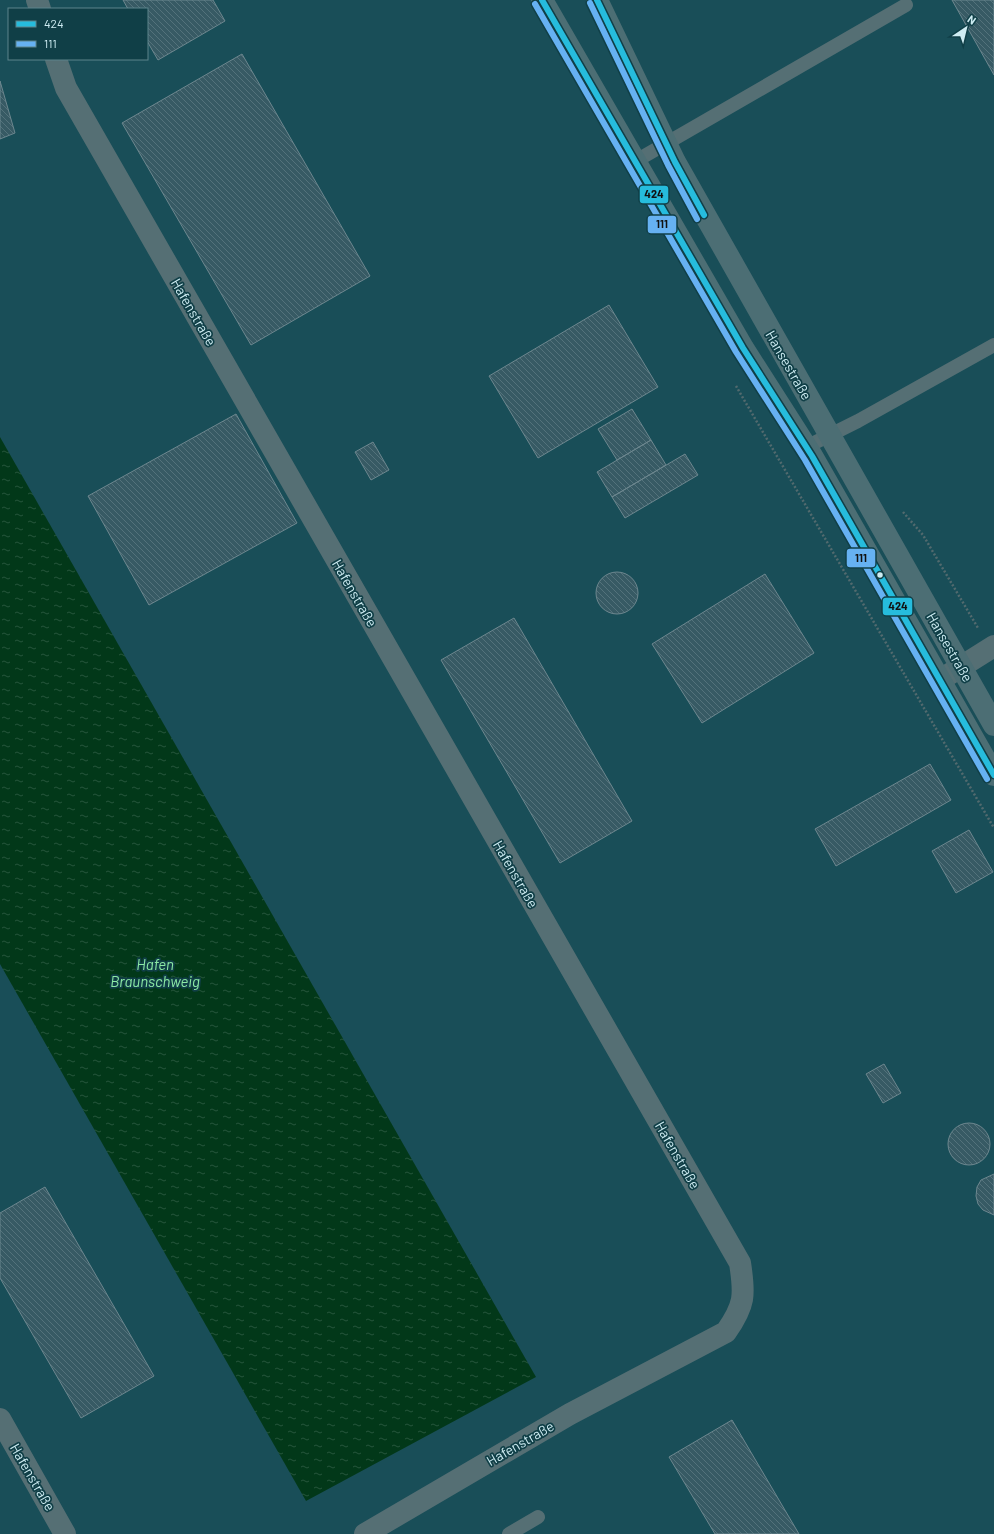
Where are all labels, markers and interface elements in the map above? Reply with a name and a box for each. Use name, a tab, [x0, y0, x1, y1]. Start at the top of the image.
legend	[8, 8, 148, 60]
north arrow	[946, 8, 986, 48]
text: N	[965, 12, 979, 27]
text: 424	[44, 16, 64, 30]
text: 111	[44, 36, 57, 50]
line badge: 424	[639, 185, 669, 204]
text: 424	[644, 187, 664, 200]
line badge: 111	[647, 215, 677, 234]
text: 111	[656, 217, 668, 230]
street label: Hafenstraße	[168, 275, 220, 349]
street label: Hansestraße	[762, 327, 816, 403]
line badge: 111	[846, 548, 876, 568]
text: 111	[855, 551, 867, 564]
street label: Hafenstraße	[329, 556, 381, 630]
unlabelled marker	[875, 570, 885, 580]
line badge: 424	[882, 597, 913, 616]
text: 424	[888, 599, 908, 612]
street label: Hansestraße	[923, 609, 977, 685]
street label: Hafenstraße	[490, 837, 542, 911]
water label: Hafen Braunschweig	[110, 955, 200, 990]
street label: Hafenstraße	[652, 1118, 704, 1192]
street label: Hafenstraße	[483, 1417, 557, 1469]
street label: Hafenstraße	[7, 1440, 59, 1514]

